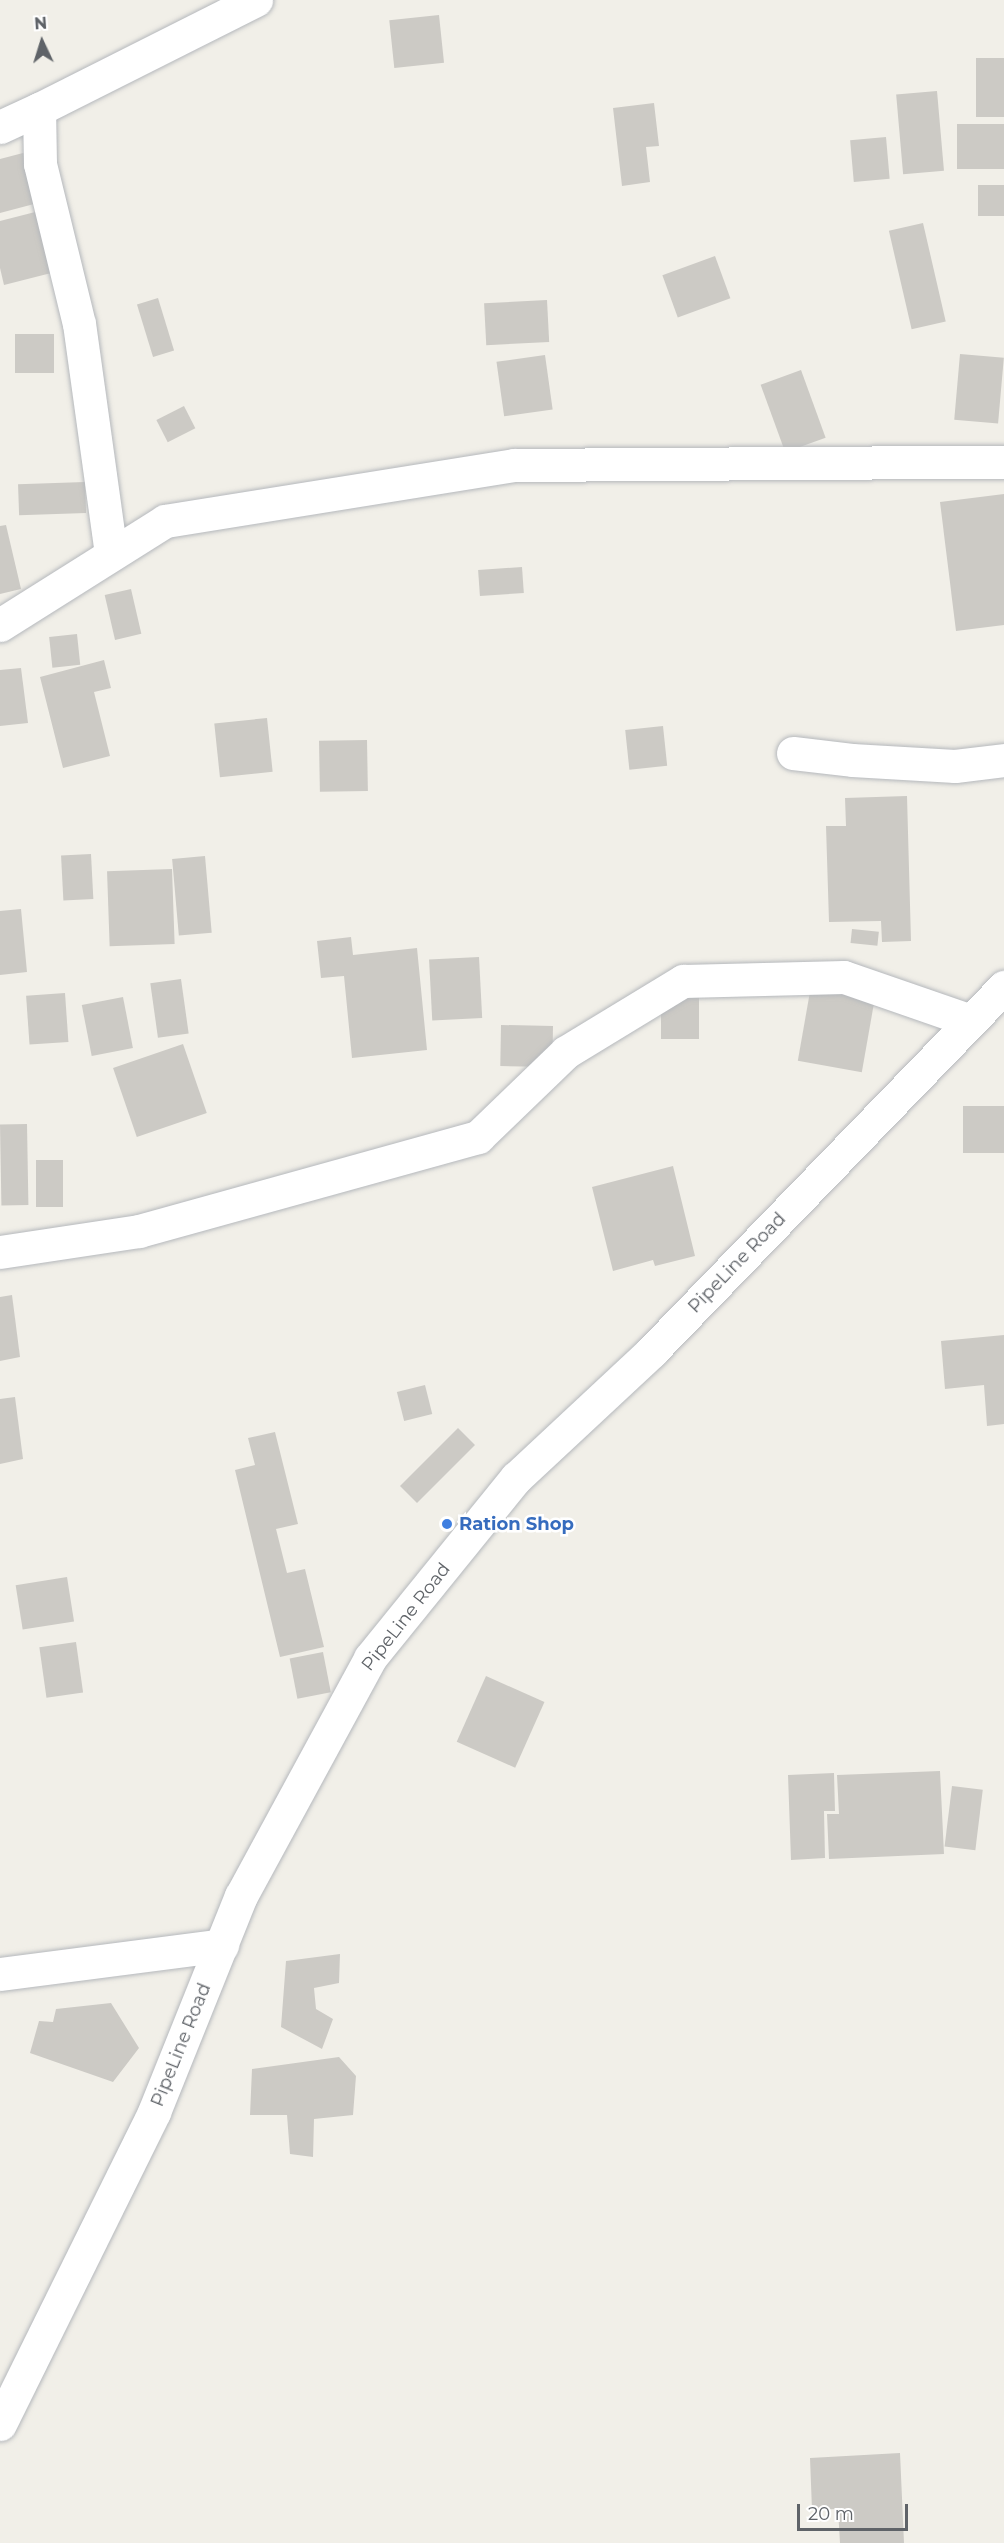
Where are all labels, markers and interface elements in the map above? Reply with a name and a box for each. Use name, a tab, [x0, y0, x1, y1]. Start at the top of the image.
north arrow	[12, 12, 72, 72]
text: N	[34, 14, 48, 33]
street label: PipeLine Road	[684, 1208, 790, 1318]
place label: Ration Shop	[459, 1513, 574, 1535]
marker: Ration Shop	[440, 1517, 454, 1531]
street label: PipeLine Road	[357, 1559, 455, 1675]
street label: PipeLine Road	[146, 1980, 216, 2110]
scale bar	[800, 2492, 911, 2530]
text: 20 m	[808, 2503, 854, 2525]

